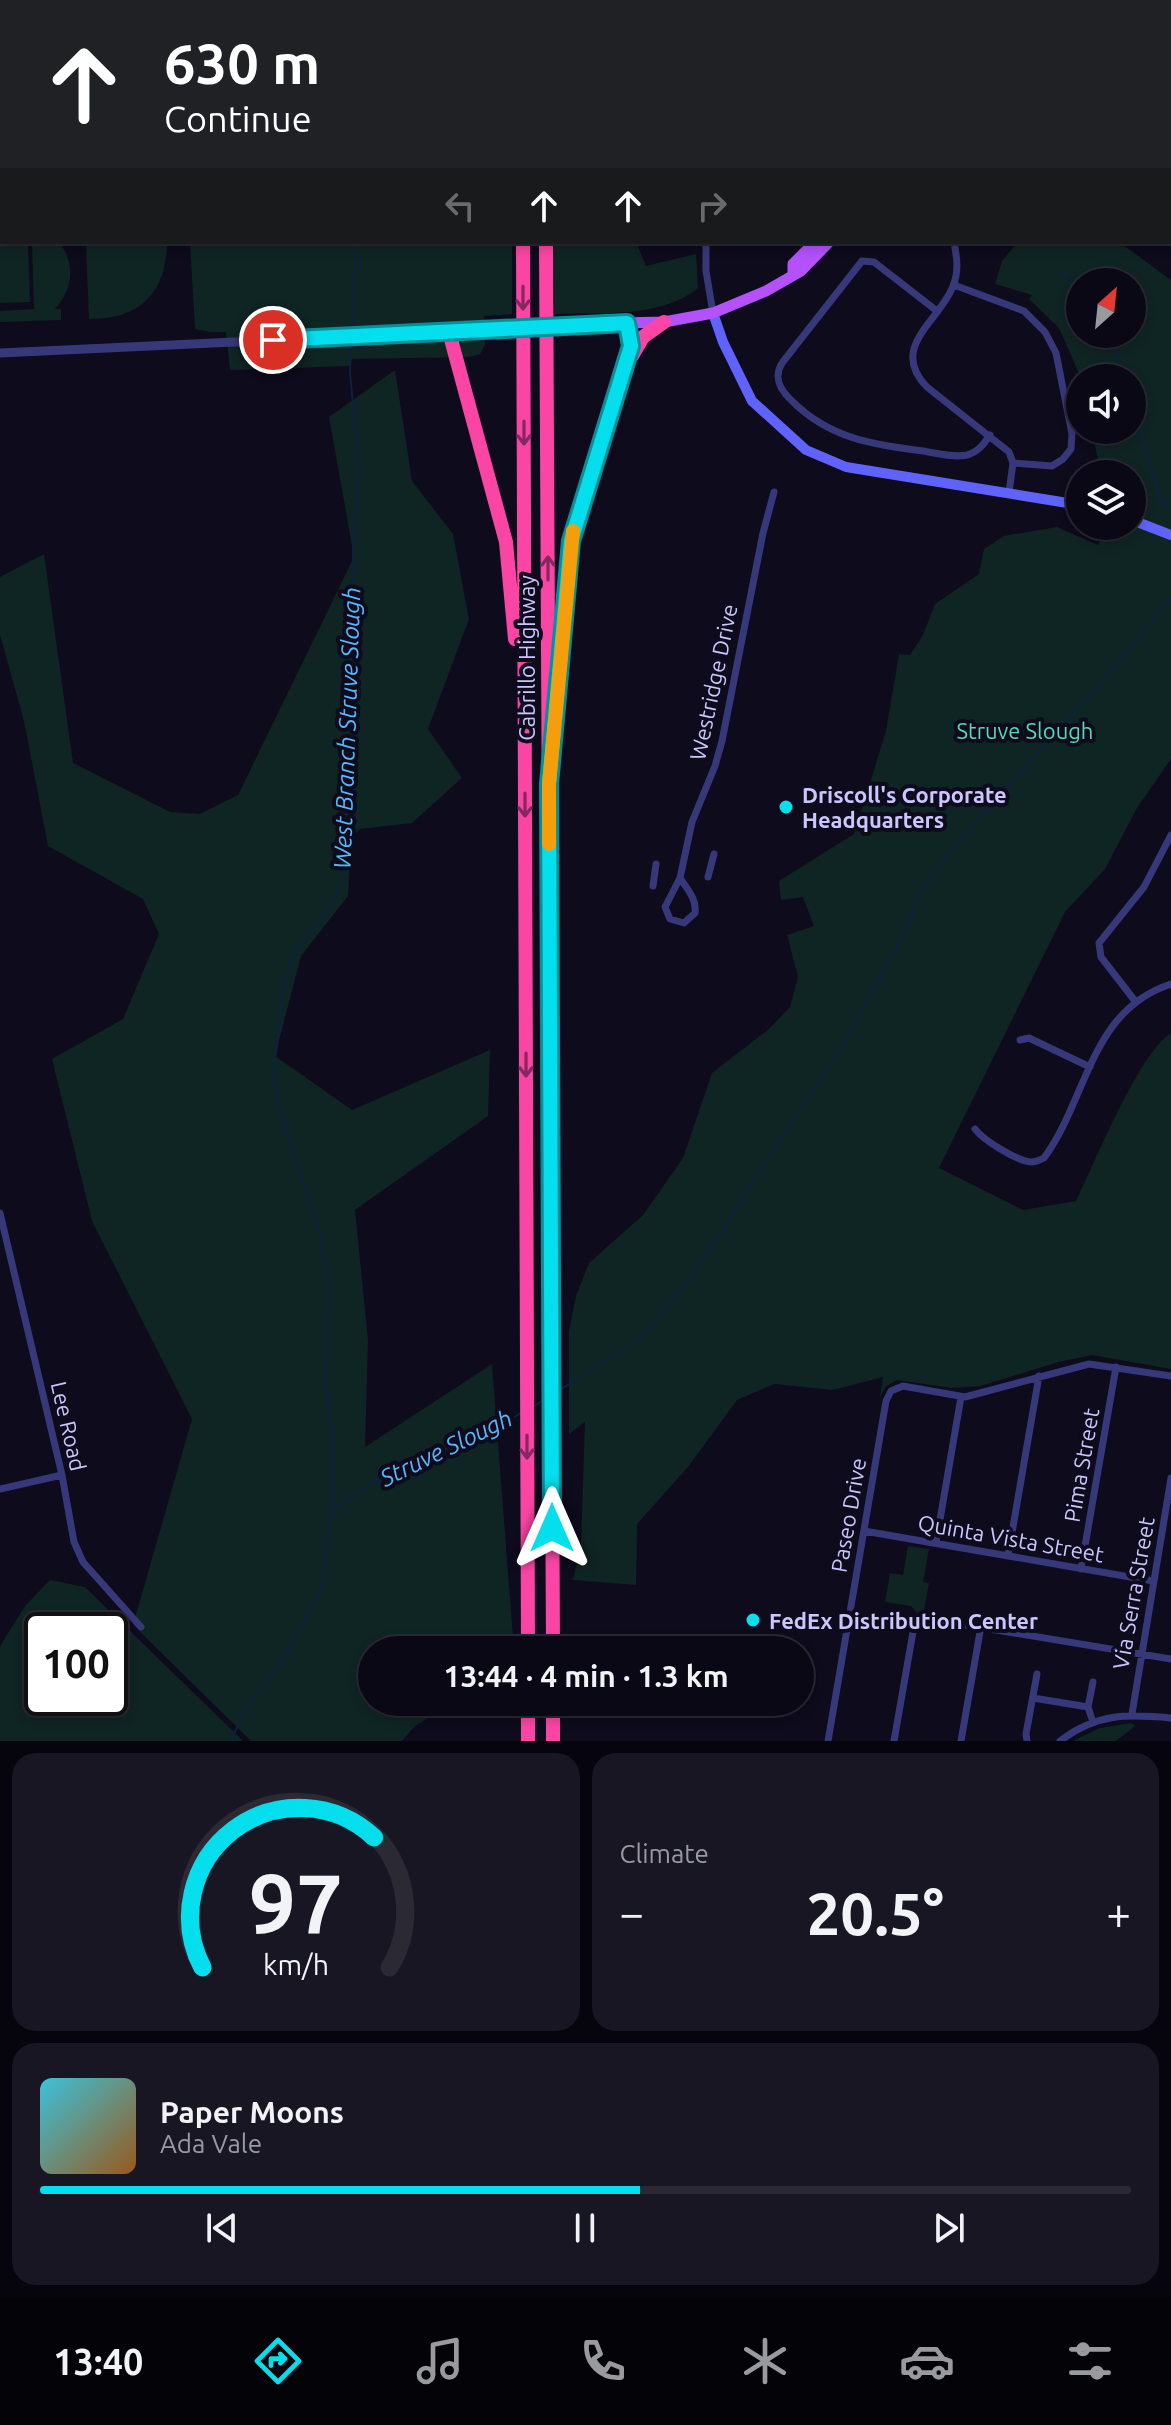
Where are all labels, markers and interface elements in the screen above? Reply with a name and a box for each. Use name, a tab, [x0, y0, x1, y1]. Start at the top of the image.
icon: ahead	[32, 32, 136, 136]
text: 630 m	[164, 32, 320, 95]
text: Continue	[164, 98, 312, 139]
icon: left	[438, 184, 482, 228]
icon: ahead	[522, 184, 566, 228]
icon: ahead	[606, 184, 650, 228]
icon: right	[690, 184, 734, 228]
north arrow	[1066, 268, 1146, 348]
map controls	[1066, 268, 1146, 540]
one-way arrow	[515, 284, 531, 311]
pin	[239, 306, 307, 374]
icon: arrive	[251, 318, 295, 362]
button: sound	[1066, 364, 1146, 444]
one-way arrow	[516, 419, 531, 446]
button: layers	[1066, 460, 1146, 540]
one-way arrow	[540, 555, 556, 582]
street label: Cabrillo Highway	[514, 575, 539, 741]
water label: West Branch Struve Slough	[329, 587, 365, 869]
street label: Westridge Drive	[684, 602, 742, 762]
park label: Struve Slough	[957, 718, 1093, 743]
place label: Driscoll's Corporate Headquarters	[802, 782, 1007, 832]
one-way arrow	[517, 791, 533, 818]
marker: Driscoll's Corporate Headquarters	[777, 798, 795, 816]
one-way arrow	[518, 1051, 534, 1078]
street label: Lee Road	[47, 1379, 91, 1473]
water label: Struve Slough	[375, 1404, 516, 1492]
street label: Pima Street	[1059, 1406, 1103, 1524]
one-way arrow	[519, 1433, 535, 1460]
street label: Paseo Drive	[826, 1456, 870, 1574]
position arrow	[510, 1486, 594, 1570]
street label: Quinta Vista Street	[916, 1509, 1106, 1567]
street label: Via Serra Street	[1107, 1514, 1159, 1671]
place label: FedEx Distribution Center	[769, 1608, 1038, 1633]
marker: FedEx Distribution Center	[744, 1611, 762, 1629]
speed limit sign: 100	[24, 1612, 128, 1716]
text: 13:44 · 4 min · 1.3 km	[443, 1659, 729, 1693]
text: Climate	[620, 1839, 709, 1868]
text: 97	[249, 1856, 343, 1950]
text: 20.5°	[807, 1879, 944, 1946]
text: −	[620, 1888, 644, 1937]
text: +	[1106, 1888, 1131, 1937]
text: km/h	[263, 1948, 329, 1980]
text: Paper Moons	[160, 2095, 344, 2129]
text: Ada Vale	[160, 2129, 262, 2158]
icon: previous	[200, 2206, 244, 2250]
icon: pause	[563, 2206, 607, 2250]
icon: next	[927, 2206, 971, 2250]
icon: directions	[250, 2333, 306, 2389]
icon: music	[412, 2333, 468, 2389]
icon: phone	[575, 2333, 631, 2389]
icon: climate	[737, 2333, 793, 2389]
icon: car	[899, 2333, 955, 2389]
icon: filters	[1062, 2333, 1118, 2389]
text: 13:40	[53, 2341, 143, 2382]

